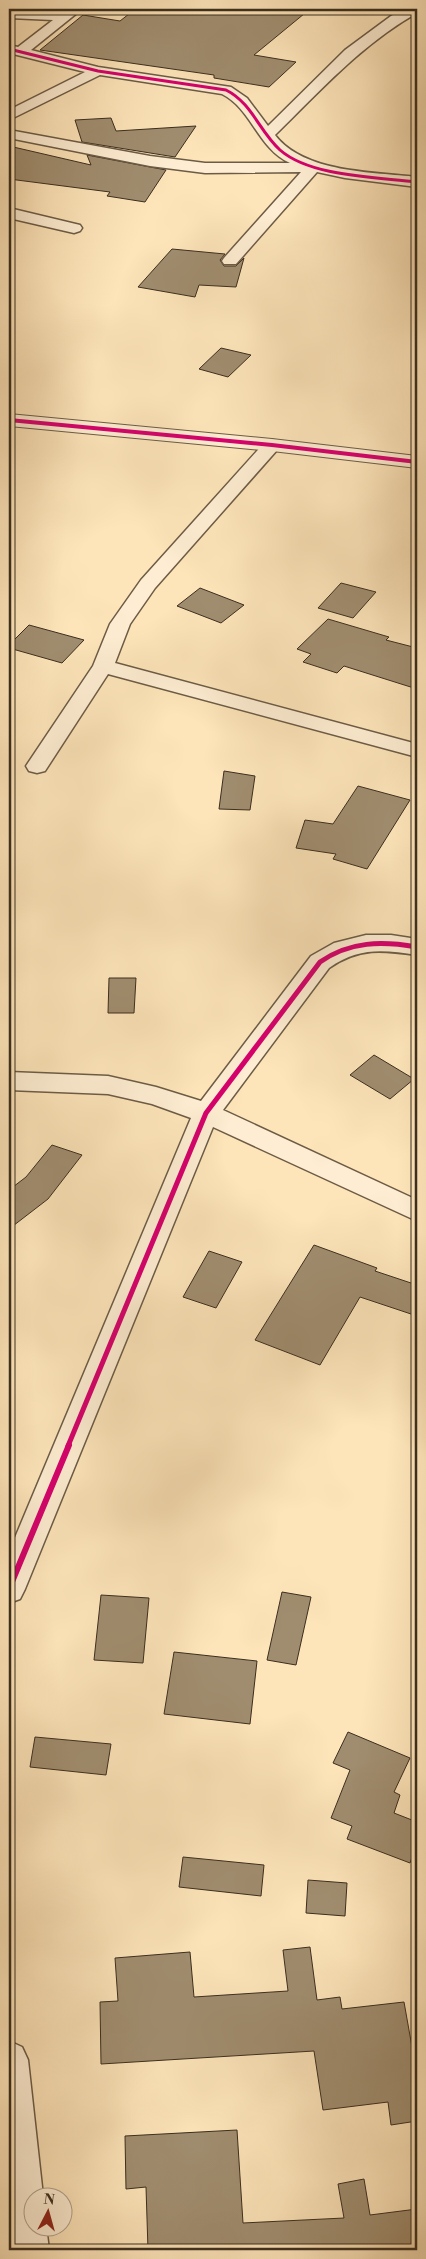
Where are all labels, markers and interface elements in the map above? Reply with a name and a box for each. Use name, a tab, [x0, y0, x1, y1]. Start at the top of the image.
north arrow	[22, 2186, 72, 2236]
text: N	[43, 2191, 56, 2210]

